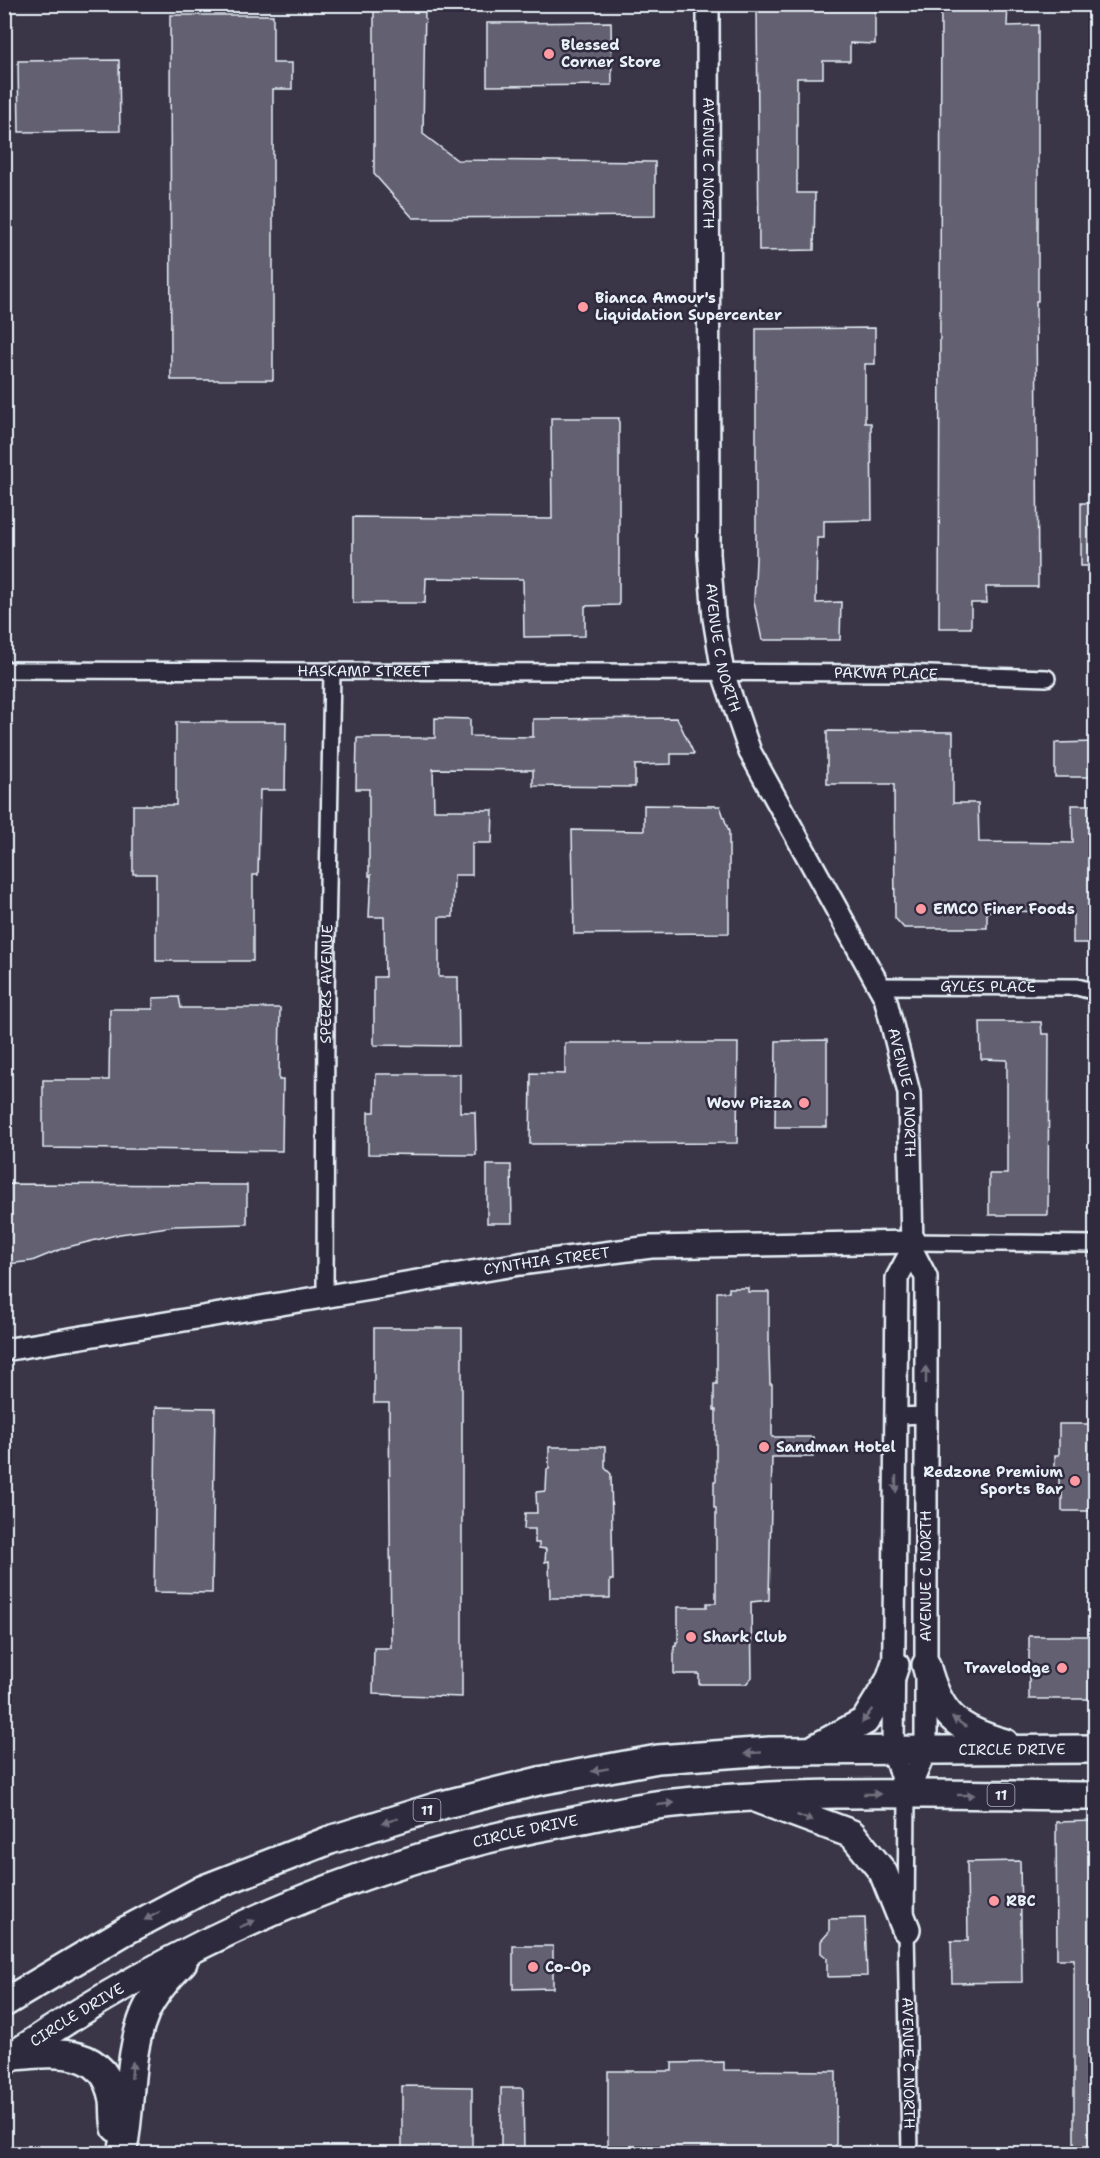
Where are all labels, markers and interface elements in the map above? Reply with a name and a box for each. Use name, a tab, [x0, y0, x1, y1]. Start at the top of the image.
place label: Blessed Corner Store	[561, 35, 661, 72]
marker: Blessed Corner Store	[542, 47, 556, 61]
street label: AVENUE C NORTH	[698, 97, 718, 229]
place label: Bianca Amour's Liquidation Supercenter	[595, 288, 782, 325]
marker: Bianca Amour's Liquidation Supercenter	[576, 300, 590, 314]
street label: AVENUE C NORTH	[701, 582, 746, 715]
street label: HASKAMP STREET	[297, 661, 431, 681]
street label: PAKWA PLACE	[834, 663, 938, 684]
place label: EMCO Finer Foods	[933, 899, 1075, 919]
marker: EMCO Finer Foods	[914, 902, 928, 916]
street label: SPEERS AVENUE	[316, 924, 337, 1044]
street label: GYLES PLACE	[940, 976, 1036, 997]
street label: AVENUE C NORTH	[883, 1026, 920, 1158]
place label: Wow Pizza	[707, 1093, 793, 1113]
marker: Wow Pizza	[797, 1096, 811, 1110]
street label: CYNTHIA STREET	[482, 1242, 611, 1280]
one-way arrow	[921, 1366, 931, 1385]
place label: Sandman Hotel	[776, 1437, 896, 1457]
marker: Sandman Hotel	[757, 1440, 771, 1454]
place label: Redzone Premium Sports Bar	[923, 1462, 1063, 1499]
one-way arrow	[891, 1474, 901, 1493]
marker: Redzone Premium Sports Bar	[1068, 1474, 1082, 1488]
street label: AVENUE C NORTH	[916, 1510, 936, 1642]
place label: Shark Club	[703, 1627, 787, 1647]
marker: Shark Club	[684, 1630, 698, 1644]
place label: Travelodge	[964, 1658, 1050, 1678]
marker: Travelodge	[1055, 1661, 1069, 1675]
one-way arrow	[862, 1708, 874, 1723]
one-way arrow	[950, 1717, 967, 1728]
street label: CIRCLE DRIVE	[958, 1739, 1066, 1760]
one-way arrow	[744, 1748, 763, 1757]
one-way arrow	[590, 1766, 609, 1775]
road number: 11	[988, 1784, 1014, 1806]
one-way arrow	[862, 1789, 881, 1799]
one-way arrow	[956, 1790, 975, 1800]
road number: 11	[414, 1799, 440, 1821]
one-way arrow	[656, 1799, 675, 1809]
street label: CIRCLE DRIVE	[471, 1810, 580, 1852]
one-way arrow	[796, 1813, 814, 1823]
one-way arrow	[381, 1817, 399, 1827]
place label: RBC	[1006, 1891, 1036, 1911]
marker: RBC	[987, 1894, 1001, 1908]
one-way arrow	[144, 1911, 161, 1921]
one-way arrow	[239, 1919, 257, 1929]
place label: Co-Op	[545, 1957, 591, 1977]
marker: Co-Op	[526, 1960, 540, 1974]
street label: CIRCLE DRIVE	[26, 1978, 128, 2052]
street label: AVENUE C NORTH	[897, 1997, 920, 2129]
one-way arrow	[127, 2061, 137, 2080]

